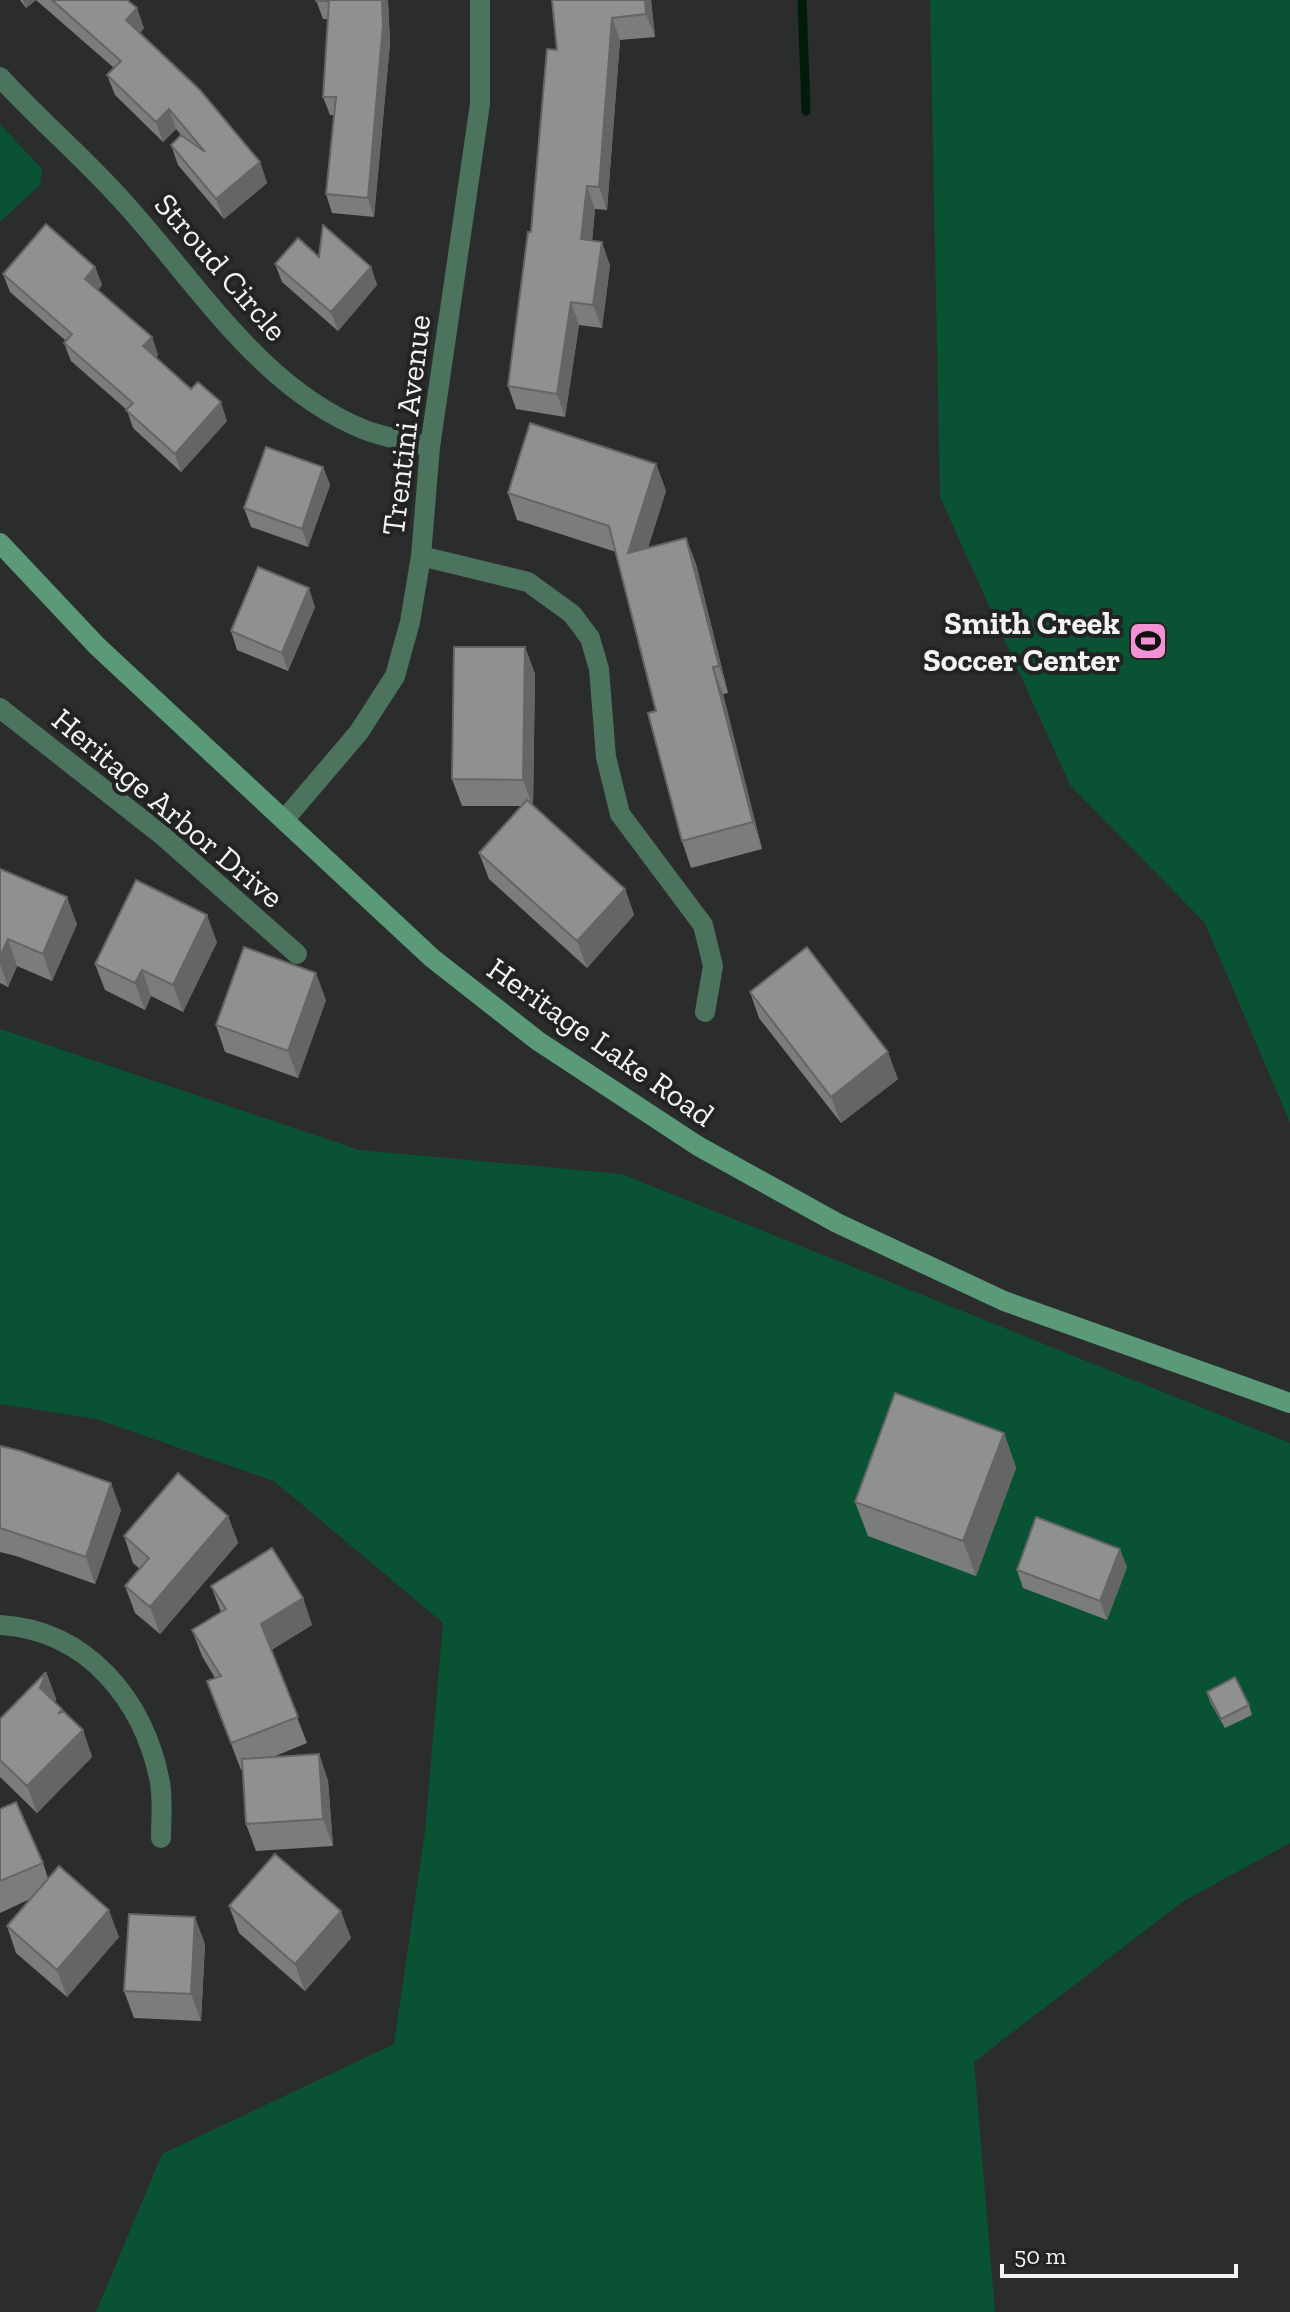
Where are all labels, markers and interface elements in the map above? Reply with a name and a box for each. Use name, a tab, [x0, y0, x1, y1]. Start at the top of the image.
street label: Stroud Circle	[147, 185, 295, 349]
street label: Trentini Avenue	[374, 313, 438, 537]
place label: Smith Creek Soccer Center	[923, 604, 1120, 679]
sports icon: Smith Creek Soccer Center	[1127, 620, 1169, 662]
street label: Heritage Arbor Drive	[45, 700, 291, 916]
street label: Heritage Lake Road	[480, 950, 722, 1135]
scale bar	[1002, 2228, 1236, 2278]
text: 50 m	[1014, 2241, 1067, 2270]

